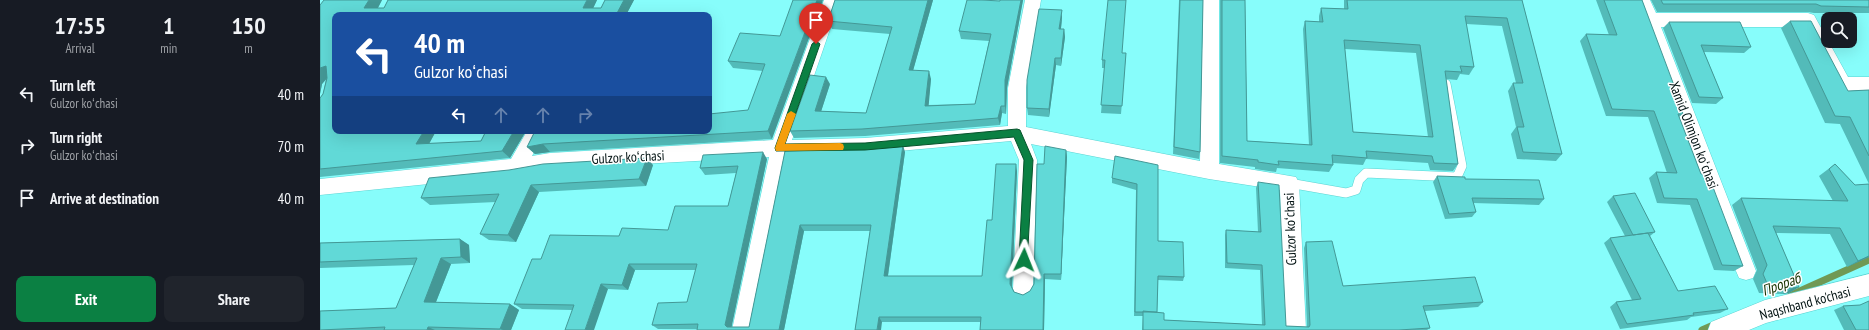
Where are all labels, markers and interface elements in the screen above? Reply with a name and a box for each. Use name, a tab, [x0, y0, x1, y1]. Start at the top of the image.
pin	[799, 3, 833, 44]
icon: arrive	[805, 9, 827, 31]
text: 17:55	[54, 10, 106, 41]
text: 1	[163, 10, 174, 41]
text: 150	[231, 10, 266, 41]
map controls	[1821, 12, 1857, 48]
button: search	[1821, 12, 1857, 48]
text: 40 m	[414, 24, 465, 61]
icon: left	[348, 28, 400, 80]
text: Arrival	[65, 40, 95, 57]
text: min	[160, 40, 177, 57]
text: m	[244, 40, 253, 57]
text: Gulzor koʻchasi	[414, 60, 508, 83]
text: Turn left	[50, 76, 95, 95]
street label: Xamid Olimjon koʻchasi	[1665, 79, 1723, 191]
icon: left	[16, 83, 38, 105]
text: 40 m	[278, 85, 304, 104]
text: Gulzor koʻchasi	[50, 95, 118, 112]
icon: left	[448, 104, 470, 126]
icon: ahead	[490, 104, 512, 126]
icon: ahead	[532, 104, 554, 126]
icon: right	[574, 104, 596, 126]
text: Turn right	[50, 128, 102, 147]
icon: right	[16, 135, 38, 157]
text: 70 m	[278, 137, 304, 156]
street label: Gulzor koʻchasi	[591, 146, 665, 168]
text: Gulzor koʻchasi	[50, 147, 118, 164]
icon: arrive	[16, 187, 38, 209]
text: Arrive at destination	[50, 189, 159, 208]
text: 40 m	[278, 189, 304, 208]
street label: Gulzor koʻchasi	[1280, 192, 1300, 266]
position arrow	[1003, 239, 1045, 281]
water label: Прораб	[1759, 267, 1805, 300]
button: Exit	[16, 276, 156, 322]
button: Share	[164, 276, 304, 322]
street label: Naqshband ko'chasi	[1757, 282, 1853, 324]

